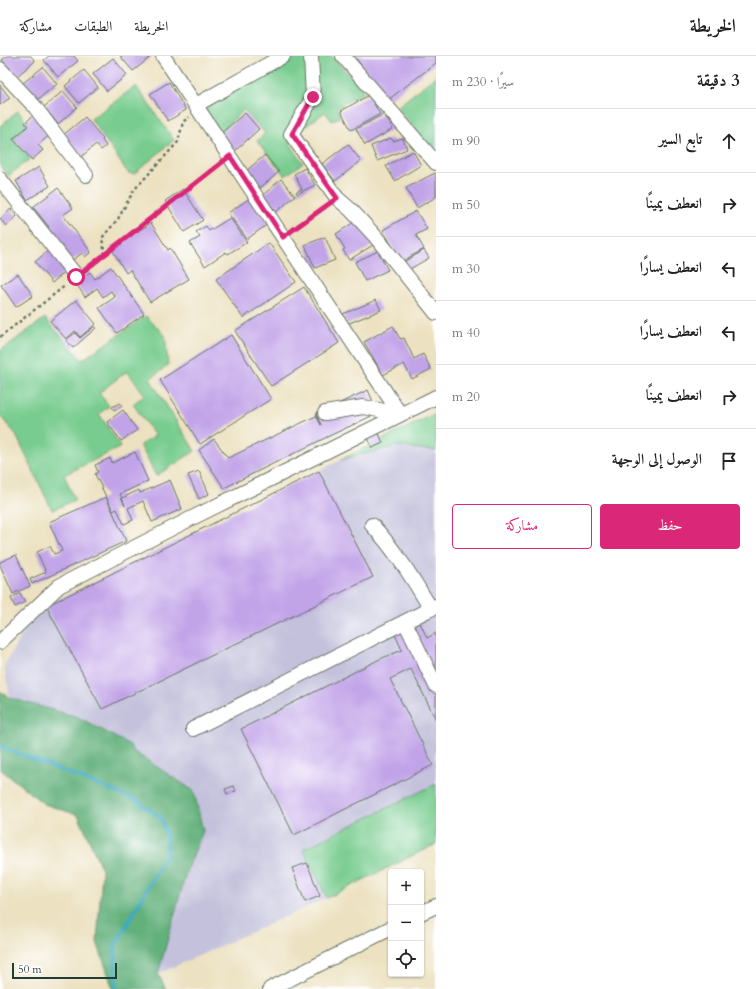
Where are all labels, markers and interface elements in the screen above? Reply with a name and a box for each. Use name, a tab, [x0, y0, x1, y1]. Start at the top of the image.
text: الخريطة	[690, 13, 736, 39]
text: مشاركة	[20, 17, 52, 36]
text: الطبقات	[74, 17, 112, 36]
text: الخريطة	[134, 17, 168, 36]
text: 3 دقيقة	[697, 69, 740, 92]
text: سيرًا · 230 m	[452, 73, 514, 91]
route end	[304, 88, 322, 106]
text: تابع السير	[659, 129, 702, 149]
icon: ahead	[718, 130, 740, 152]
text: 90 m	[452, 132, 480, 150]
text: انعطف يمينًا	[646, 193, 702, 213]
icon: right	[718, 194, 740, 216]
text: 50 m	[452, 196, 480, 214]
text: انعطف يسارًا	[640, 257, 702, 277]
icon: left	[718, 258, 740, 280]
text: 30 m	[452, 260, 480, 278]
route start	[67, 268, 85, 286]
text: انعطف يسارًا	[640, 321, 702, 341]
icon: left	[718, 322, 740, 344]
text: 40 m	[452, 324, 480, 342]
text: انعطف يمينًا	[646, 385, 702, 405]
icon: right	[718, 386, 740, 408]
text: 20 m	[452, 388, 480, 406]
text: الوصول إلى الوجهة	[612, 449, 702, 469]
icon: arrive	[718, 450, 740, 472]
button: مشاركة	[452, 504, 592, 549]
button: حفظ	[600, 504, 740, 549]
map controls	[388, 869, 424, 977]
button: +	[388, 869, 424, 905]
button: −	[388, 905, 424, 941]
button: locate	[388, 941, 424, 977]
scale bar	[12, 961, 117, 980]
text: 50 m	[18, 962, 42, 977]

